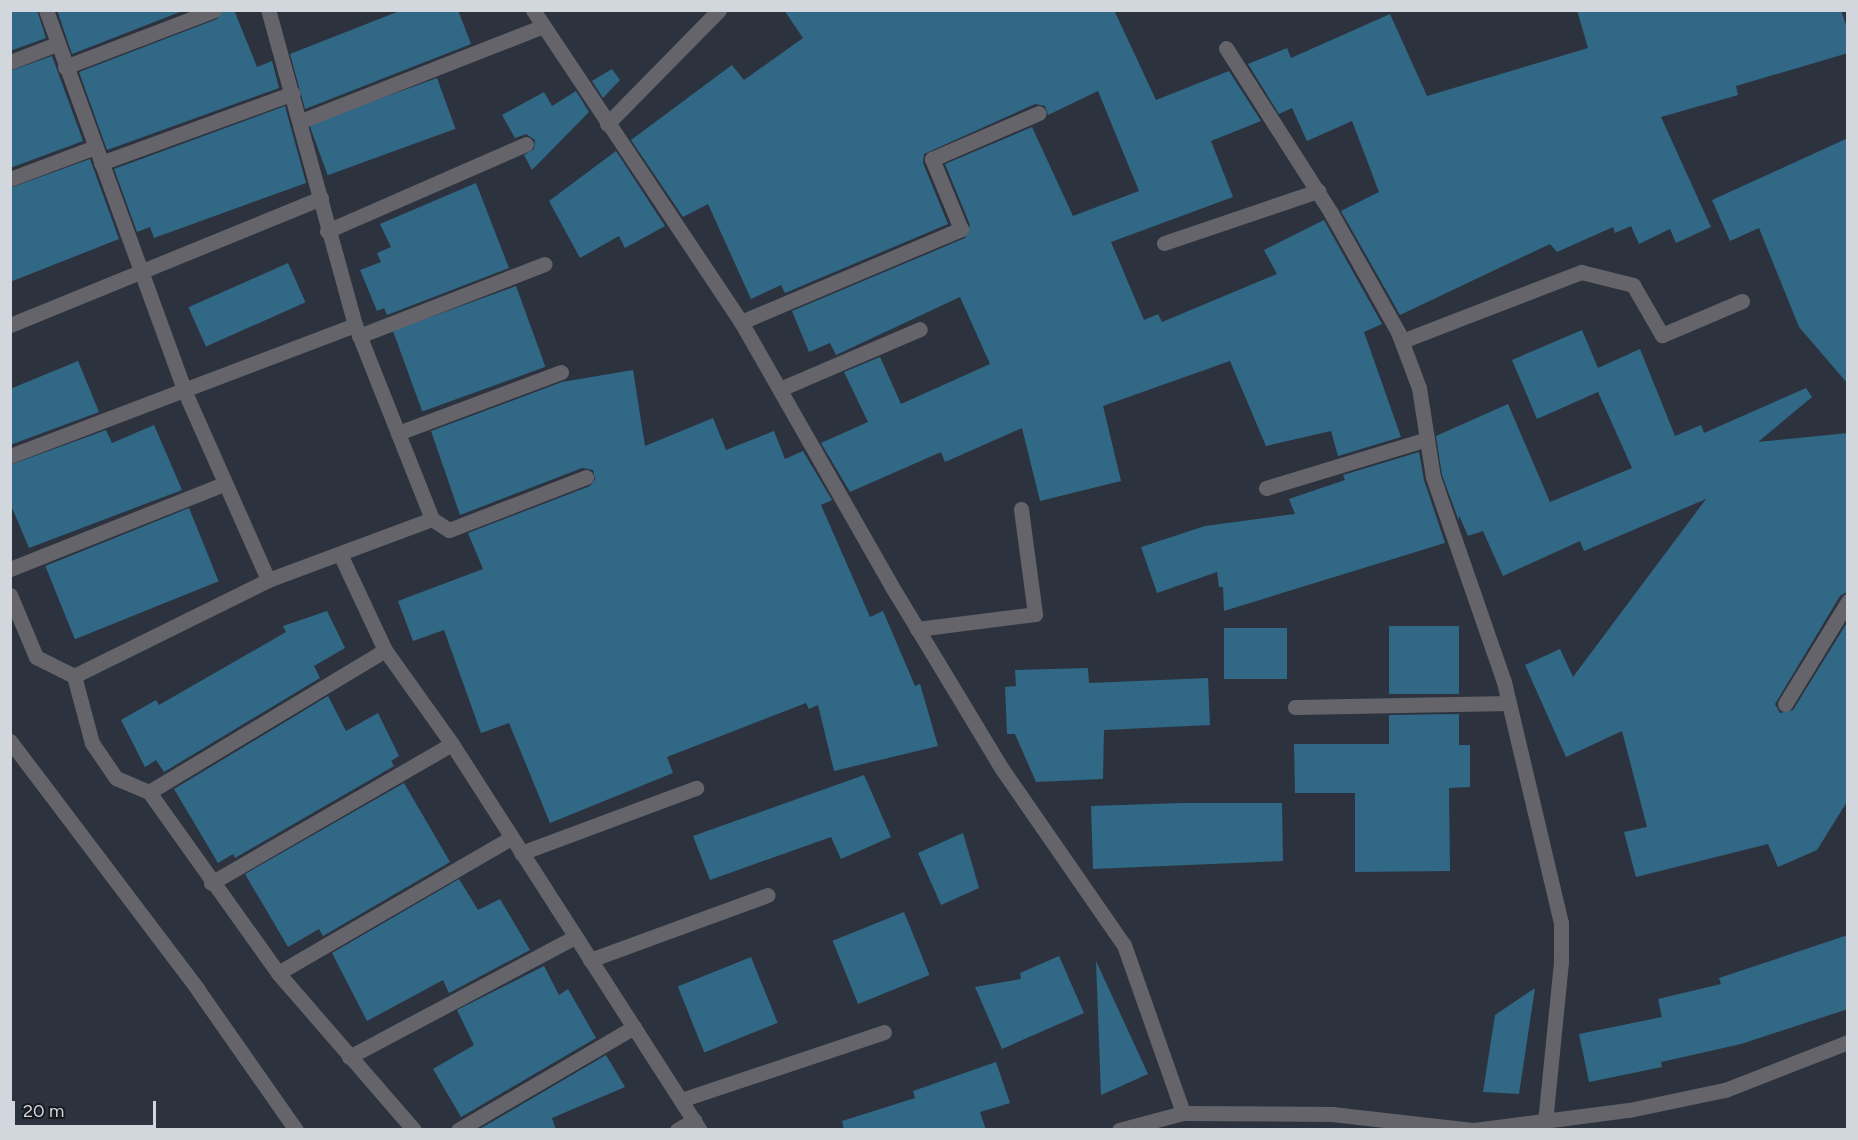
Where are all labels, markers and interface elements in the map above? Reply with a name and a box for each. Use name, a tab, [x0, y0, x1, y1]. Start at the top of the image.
scale bar	[15, 1089, 159, 1127]
text: 20 m	[23, 1100, 64, 1122]

